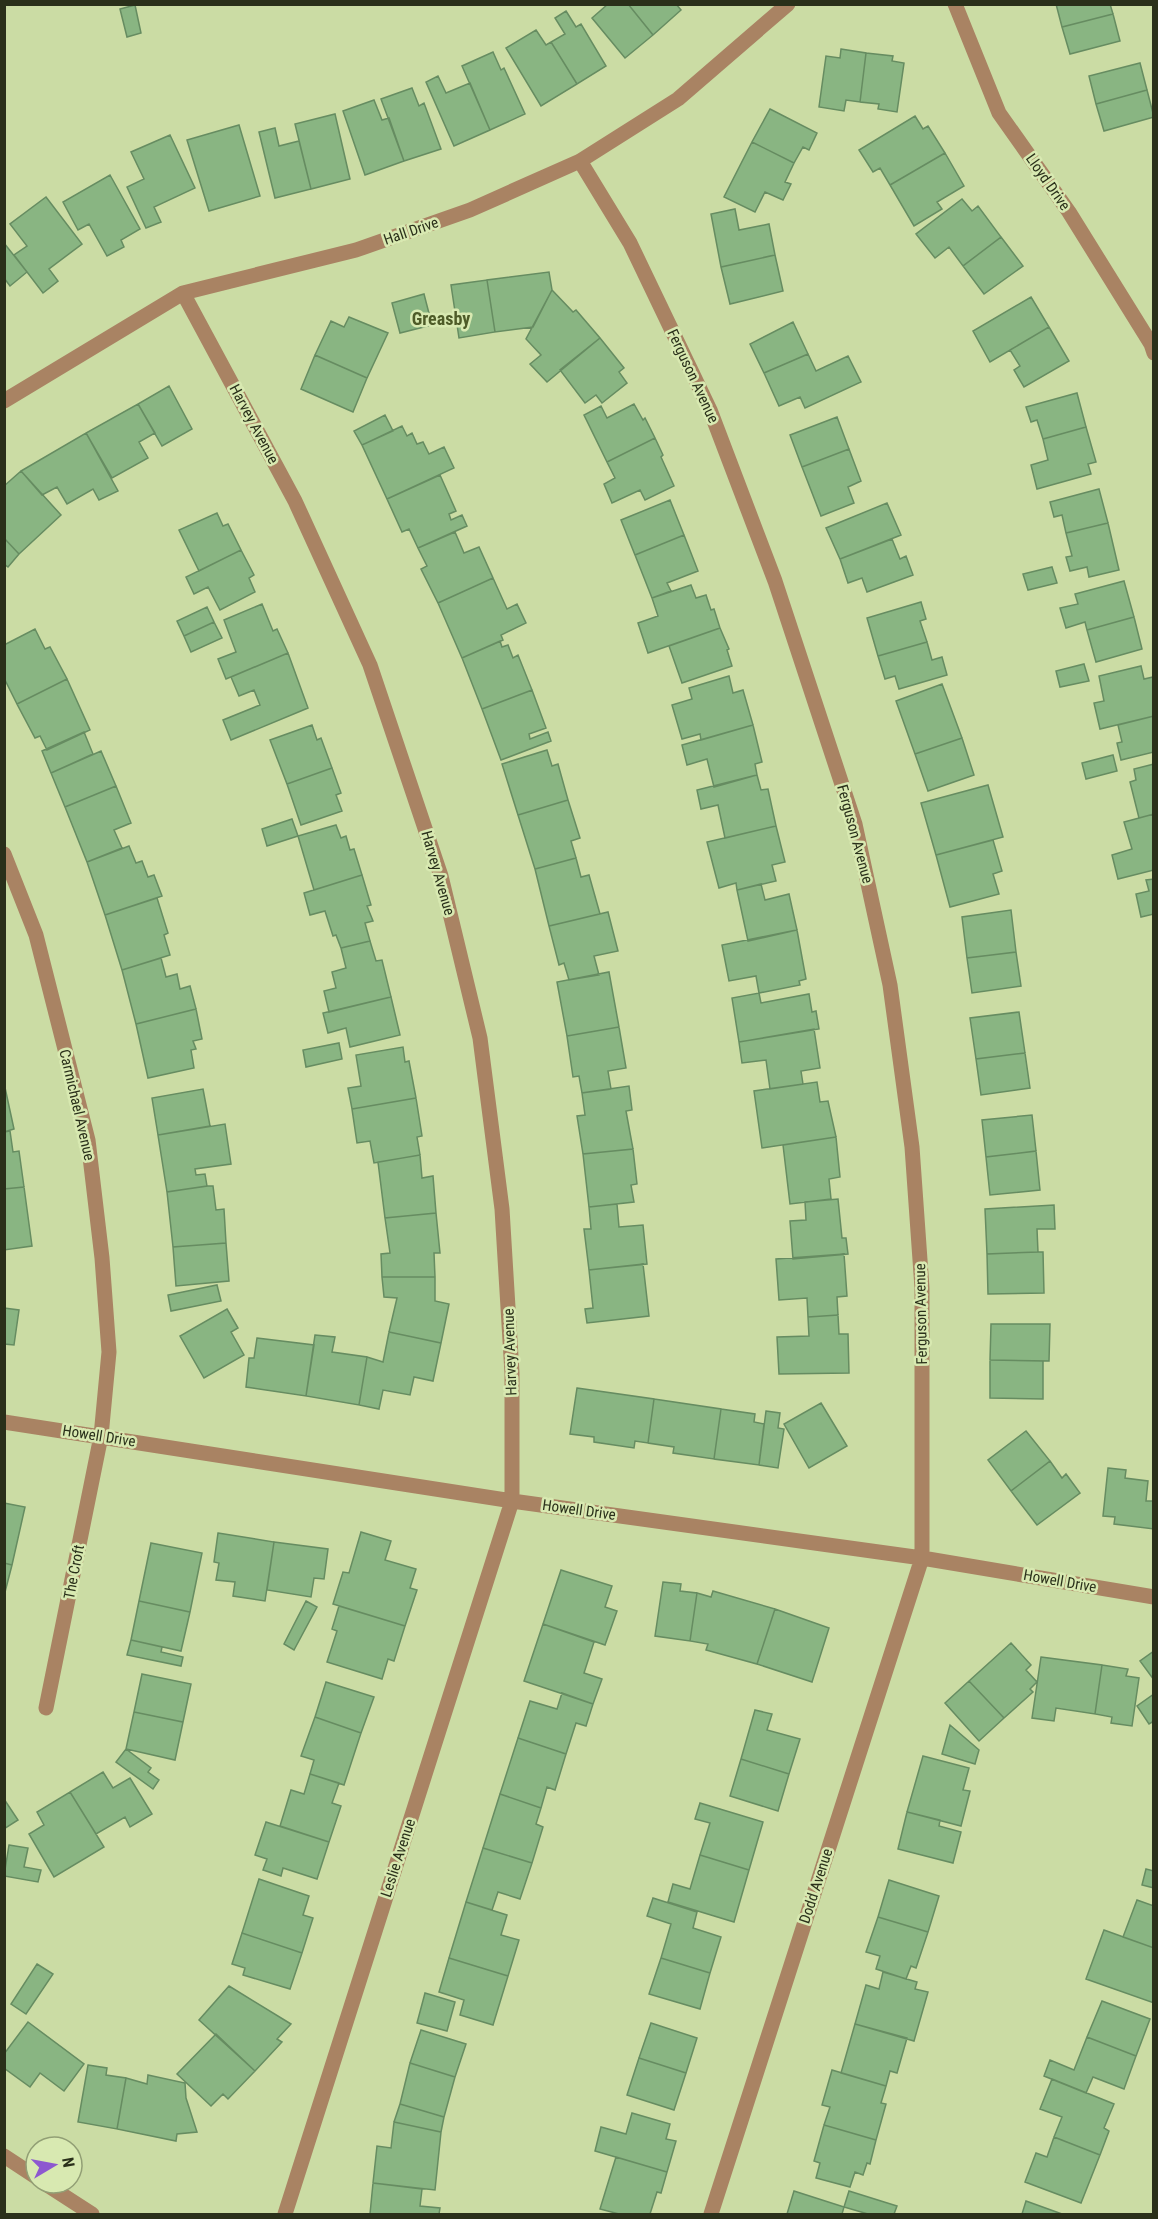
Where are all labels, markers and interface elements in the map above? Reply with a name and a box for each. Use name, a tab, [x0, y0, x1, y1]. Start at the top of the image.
street label: Lloyd Drive	[1022, 150, 1074, 214]
street label: Hall Drive	[381, 213, 441, 249]
district label: Greasby	[412, 308, 470, 329]
street label: Ferguson Avenue	[663, 326, 723, 426]
street label: Harvey Avenue	[226, 381, 282, 467]
street label: Ferguson Avenue	[833, 783, 877, 885]
street label: Harvey Avenue	[417, 829, 459, 917]
street label: Carmichael Avenue	[55, 1048, 99, 1162]
street label: Ferguson Avenue	[911, 1263, 931, 1365]
street label: Harvey Avenue	[499, 1308, 521, 1396]
street label: Howell Drive	[61, 1421, 137, 1451]
street label: Howell Drive	[541, 1496, 617, 1524]
street label: The Croft	[60, 1543, 88, 1601]
street label: Howell Drive	[1022, 1566, 1098, 1596]
street label: Leslie Avenue	[377, 1816, 419, 1900]
street label: Dodd Avenue	[795, 1846, 837, 1926]
north arrow	[24, 2135, 84, 2195]
text: N	[58, 2156, 78, 2169]

